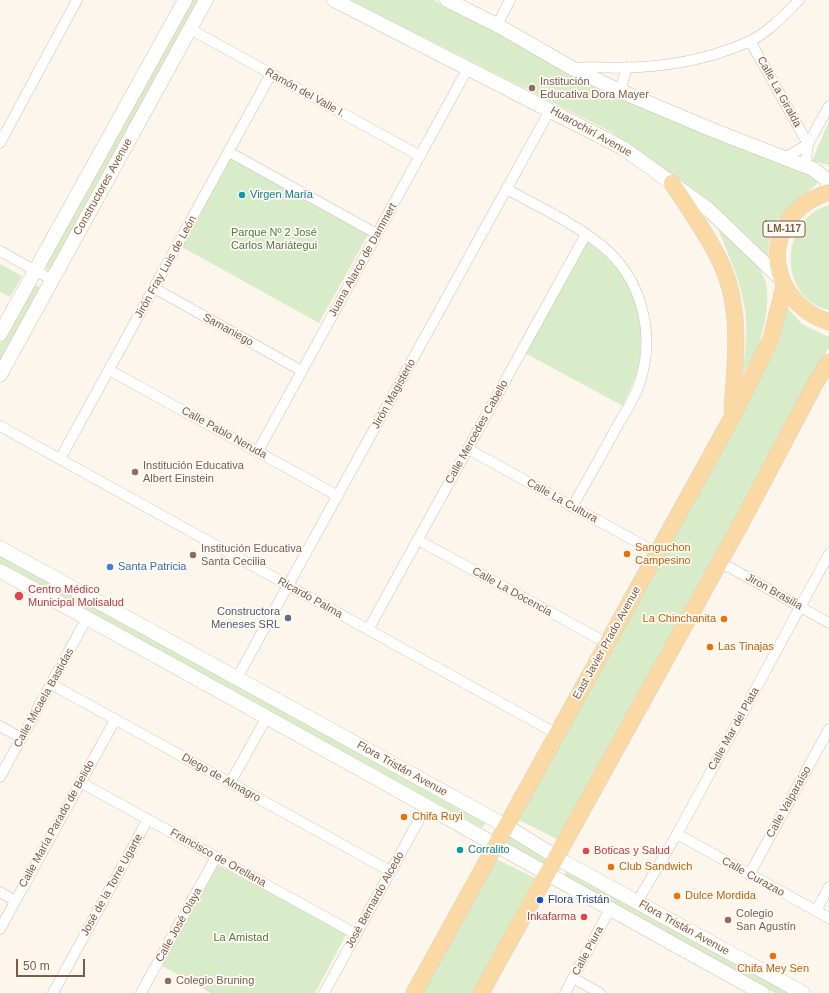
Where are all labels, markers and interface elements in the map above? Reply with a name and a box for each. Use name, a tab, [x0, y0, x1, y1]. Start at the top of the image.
street label: Calle La Giralda	[754, 54, 804, 130]
street label: Ramón del Valle I.	[263, 66, 347, 120]
place label: Institución Educativa Dora Mayer	[540, 75, 649, 101]
marker: Institución Educativa Dora Mayer	[527, 83, 537, 93]
street label: Huarochirí Avenue	[548, 104, 634, 160]
street label: Constructores Avenue	[71, 136, 135, 238]
place label: Virgen María	[250, 188, 313, 202]
marker: Virgen María	[237, 190, 247, 200]
street label: Juana Alarco de Dammert	[326, 201, 400, 319]
street label: Jirón Fray Luis de León	[132, 214, 200, 320]
road number: LM-117	[763, 221, 805, 237]
park label: Parque Nº 2 José Carlos Mariátegui	[231, 226, 317, 252]
street label: Samaniego	[200, 311, 256, 349]
street label: Jirón Magisterio	[369, 357, 419, 431]
street label: Calle Mercedes Cabello	[443, 378, 511, 486]
street label: Calle Pablo Neruda	[179, 404, 269, 462]
place label: Institución Educativa Albert Einstein	[143, 459, 244, 485]
marker: Institución Educativa Albert Einstein	[130, 467, 140, 477]
street label: Calle La Cultura	[524, 476, 600, 526]
place label: Sanguchon Campesino	[635, 541, 691, 567]
place label: Institución Educativa Santa Cecilia	[201, 542, 302, 568]
marker: Sanguchon Campesino	[622, 549, 632, 559]
marker: Institución Educativa Santa Cecilia	[188, 550, 198, 560]
place label: Santa Patricia	[118, 560, 186, 574]
marker: Santa Patricia	[105, 562, 115, 572]
street label: Calle La Docencia	[470, 565, 554, 619]
street label: Jiron Brasilia	[743, 571, 805, 613]
street label: Ricardo Palma	[275, 575, 345, 621]
place label: Centro Médico Municipal Molisalud	[28, 583, 124, 609]
street label: East Javier Prado Avenue	[570, 584, 644, 702]
marker: Centro Médico Municipal Molisalud	[13, 590, 25, 602]
place label: Constructora Meneses SRL	[211, 605, 280, 631]
place label: La Chinchanita	[643, 612, 716, 626]
marker: Constructora Meneses SRL	[283, 613, 293, 623]
marker: La Chinchanita	[719, 614, 729, 624]
place label: Las Tinajas	[718, 640, 774, 654]
marker: Las Tinajas	[705, 642, 715, 652]
street label: Calle Micaela Bastidas	[11, 646, 77, 750]
street label: Calle Mar del Plata	[706, 685, 762, 773]
street label: Flora Tristán Avenue	[354, 739, 450, 799]
street label: Diego de Almagro	[179, 751, 263, 805]
street label: Calle María Parado de Belido	[16, 758, 98, 890]
street label: Calle Valparaíso	[764, 764, 814, 840]
place label: Chifa Ruyi	[412, 810, 463, 824]
marker: Chifa Ruyi	[399, 812, 409, 822]
street label: Francisco de Orellana	[168, 826, 268, 890]
street label: José de la Torre Ugarte	[79, 832, 145, 938]
place label: Corralito	[468, 843, 510, 857]
place label: Boticas y Salud	[594, 844, 670, 858]
marker: Corralito	[455, 845, 465, 855]
marker: Boticas y Salud	[581, 846, 591, 856]
street label: José Bernardo Alcedo	[343, 849, 407, 951]
street label: Calle Curazao	[719, 854, 787, 900]
place label: Club Sandwich	[619, 860, 692, 874]
marker: Club Sandwich	[606, 862, 616, 872]
street label: Calle José Olaya	[153, 885, 205, 965]
place label: Dulce Mordida	[685, 889, 756, 903]
marker: Dulce Mordida	[672, 891, 682, 901]
place label: Flora Tristán	[548, 893, 609, 907]
marker: Flora Tristán	[535, 895, 545, 905]
street label: Flora Tristán Avenue	[636, 898, 732, 958]
place label: Colegio San Agustín	[736, 907, 796, 933]
place label: Inkafarma	[527, 910, 576, 924]
marker: Inkafarma	[579, 912, 589, 922]
marker: Colegio San Agustín	[723, 915, 733, 925]
street label: Calle Piura	[570, 924, 606, 978]
park label: La Amistad	[213, 931, 269, 945]
scale bar	[18, 951, 87, 977]
marker: Chifa Mey Sen	[768, 951, 778, 961]
text: 50 m	[23, 959, 50, 973]
place label: Chifa Mey Sen	[737, 962, 809, 976]
place label: Colegio Bruning	[176, 974, 254, 988]
marker: Colegio Bruning	[163, 976, 173, 986]

